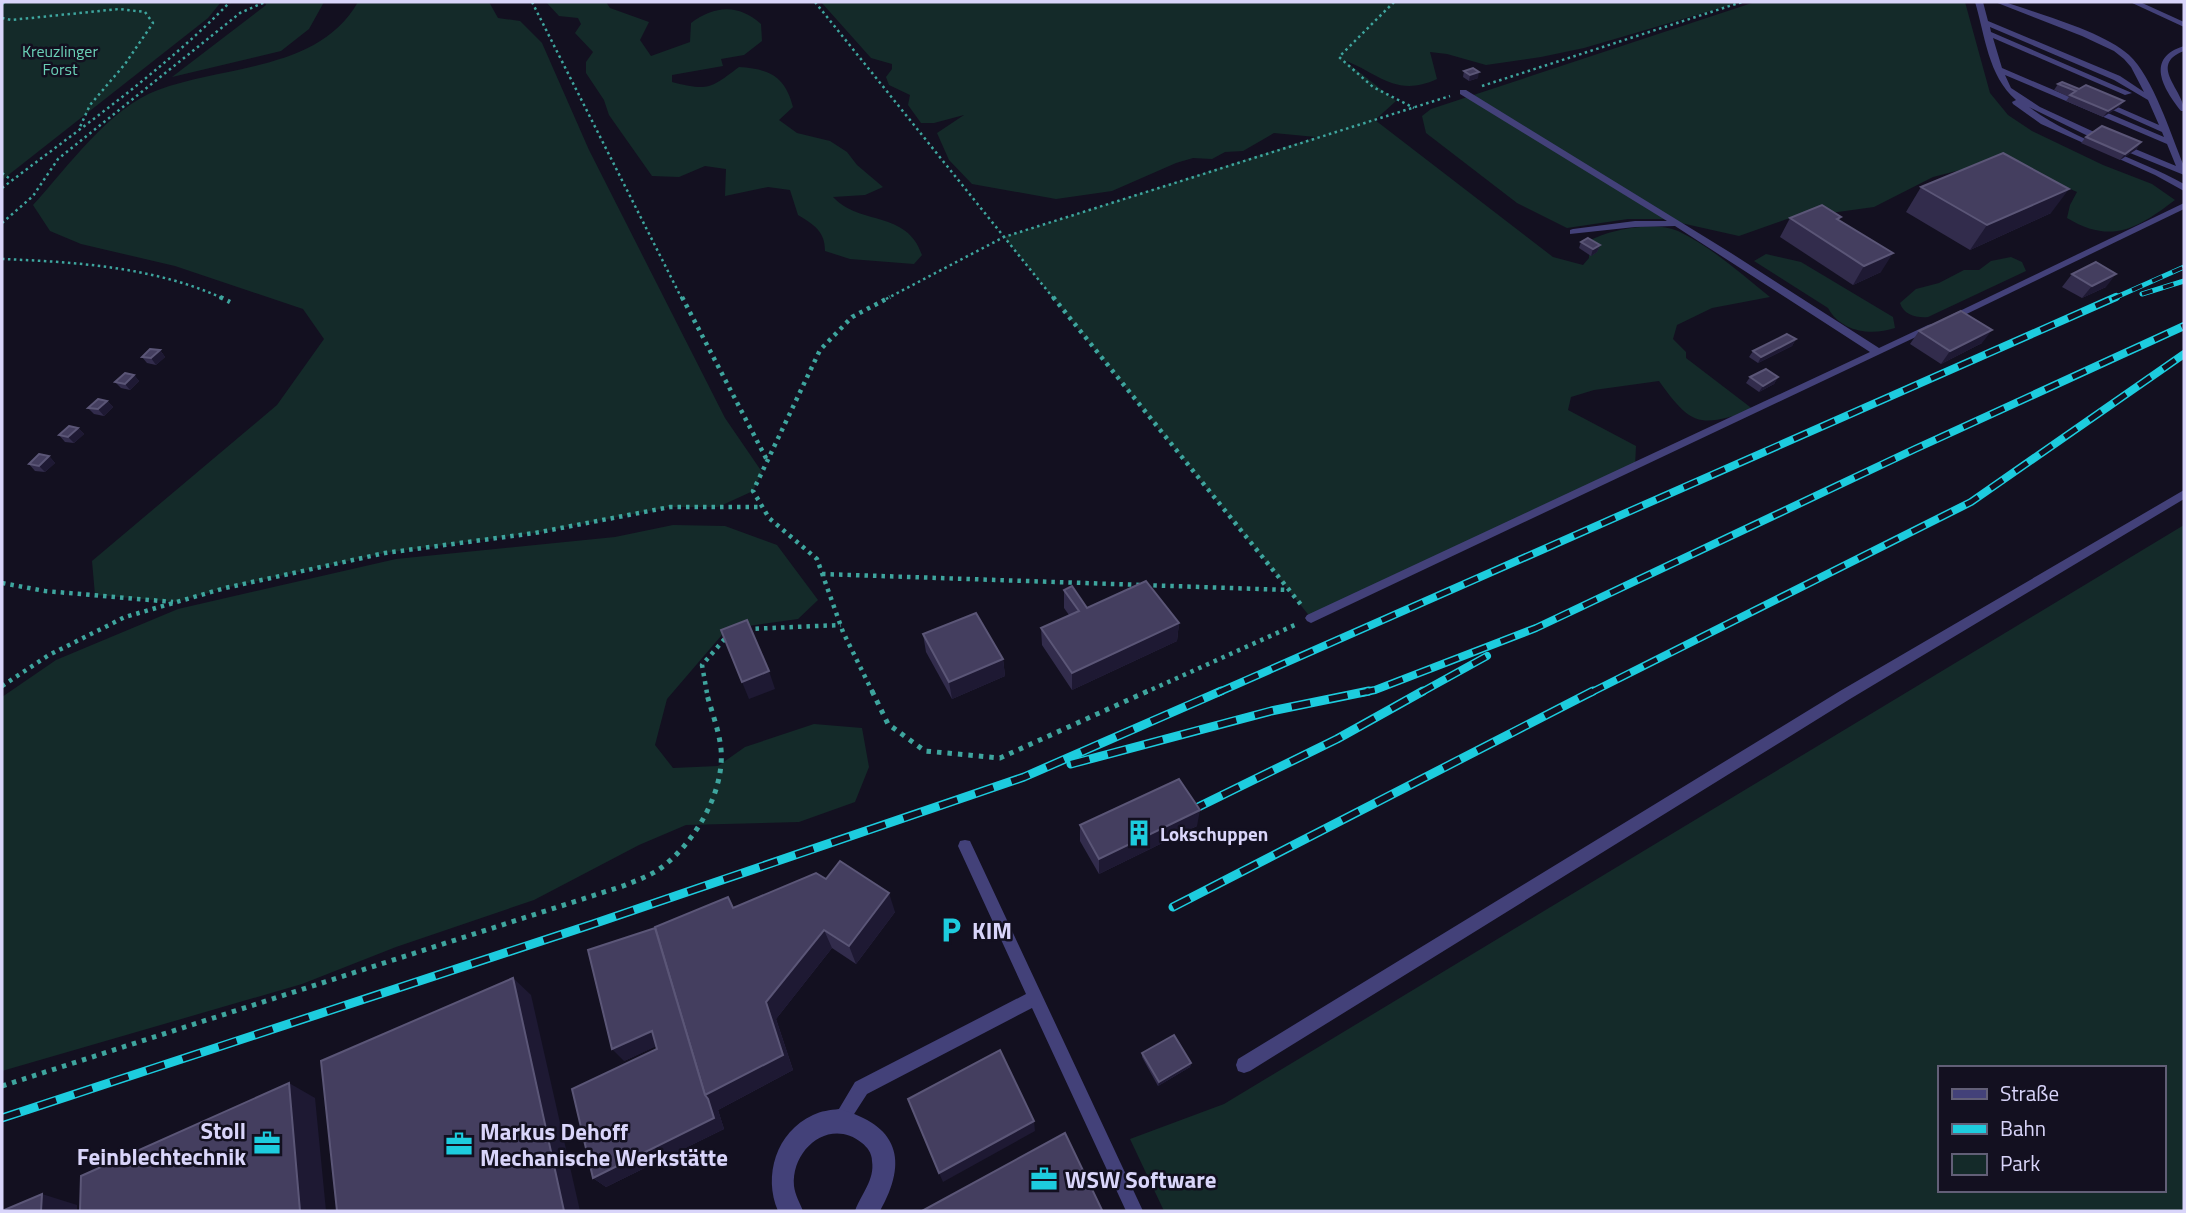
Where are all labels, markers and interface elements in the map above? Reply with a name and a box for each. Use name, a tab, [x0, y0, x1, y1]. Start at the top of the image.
park label: Kreuzlinger Forst	[22, 39, 98, 81]
building icon: Lokschuppen	[1124, 818, 1154, 848]
place label: Lokschuppen	[1160, 819, 1268, 848]
place label: KIM	[972, 913, 1012, 948]
parking icon: KIM	[936, 915, 966, 945]
legend	[1938, 1066, 2165, 1192]
text: Straße	[2000, 1077, 2059, 1109]
text: Bahn	[2000, 1112, 2046, 1144]
place label: Stoll Feinblechtechnik	[77, 1113, 246, 1174]
place label: Markus Dehoff Mechanische Werkstätte	[480, 1114, 728, 1175]
office icon: Stoll Feinblechtechnik	[252, 1128, 282, 1158]
office icon: Markus Dehoff Mechanische Werkstätte	[444, 1129, 474, 1159]
text: Park	[2000, 1147, 2040, 1179]
place label: WSW Software	[1065, 1162, 1216, 1197]
office icon: WSW Software	[1029, 1164, 1059, 1194]

